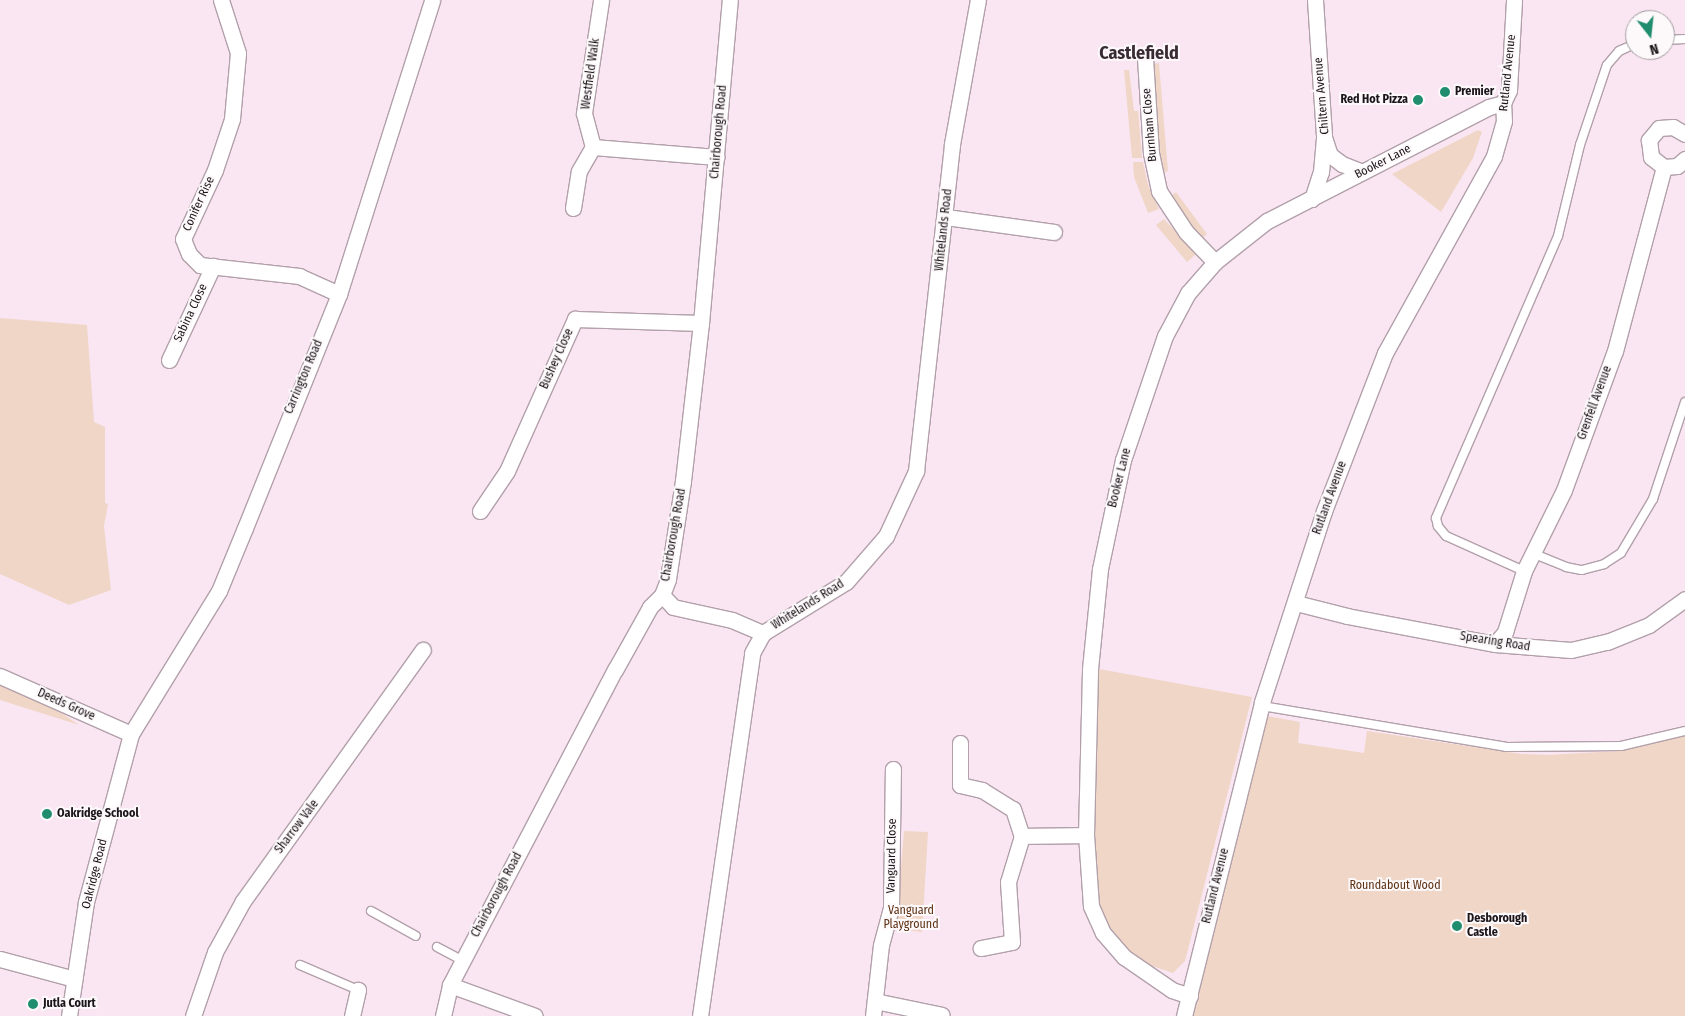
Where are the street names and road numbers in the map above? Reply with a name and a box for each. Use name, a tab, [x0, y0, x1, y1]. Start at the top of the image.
street label: Rutland Avenue	[1497, 34, 1519, 112]
street label: Westfield Walk	[579, 38, 603, 110]
street label: Chiltern Avenue	[1311, 57, 1333, 135]
street label: Chairborough Road	[708, 84, 730, 180]
street label: Burnham Close	[1140, 87, 1160, 163]
street label: Booker Lane	[1353, 142, 1413, 182]
street label: Conifer Rise	[180, 174, 218, 234]
street label: Whitelands Road	[933, 188, 955, 272]
street label: Sabina Close	[171, 282, 211, 344]
street label: Bushey Close	[537, 326, 577, 392]
street label: Carrington Road	[282, 338, 326, 416]
street label: Grenfell Avenue	[1575, 364, 1615, 442]
street label: Booker Lane	[1106, 447, 1134, 509]
street label: Rutland Avenue	[1310, 459, 1350, 537]
street label: Chairborough Road	[659, 487, 689, 583]
street label: Whitelands Road	[769, 577, 847, 633]
street label: Spearing Road	[1459, 629, 1531, 655]
street label: Deeds Grove	[35, 686, 97, 724]
street label: Sharrow Vale	[272, 797, 322, 857]
street label: Vanguard Close	[884, 818, 900, 894]
street label: Oakridge Road	[79, 838, 111, 910]
street label: Rutland Avenue	[1200, 847, 1232, 925]
street label: Chairborough Road	[469, 850, 525, 940]

